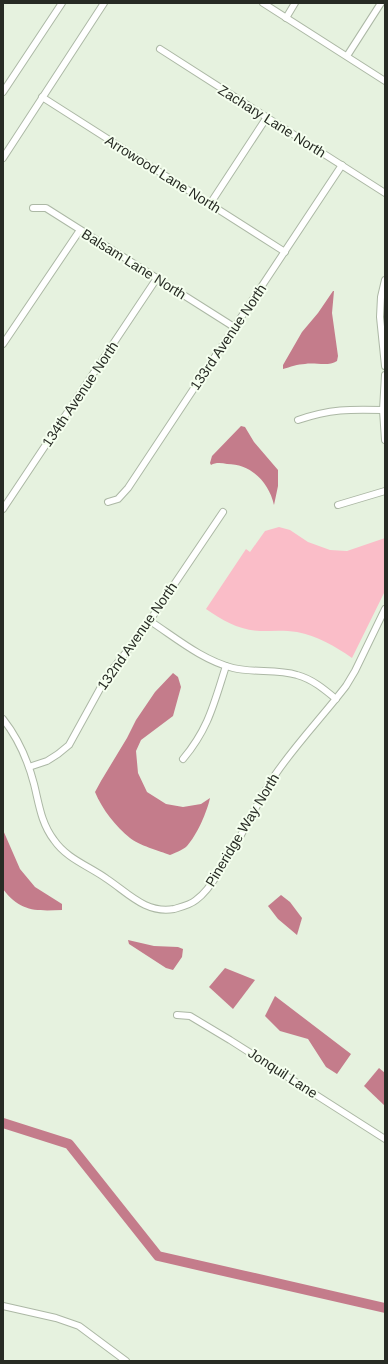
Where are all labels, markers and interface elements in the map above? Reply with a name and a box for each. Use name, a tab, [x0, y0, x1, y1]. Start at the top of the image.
street label: Zachary Lane North	[215, 81, 329, 161]
street label: Arrowood Lane North	[102, 132, 224, 216]
street label: Balsam Lane North	[79, 225, 189, 303]
street label: 133rd Avenue North	[187, 281, 269, 393]
street label: 134th Avenue North	[39, 338, 121, 450]
street label: 132nd Avenue North	[94, 579, 180, 693]
street label: Pineridge Way North	[202, 771, 282, 889]
street label: Jonquil Lane	[245, 1045, 321, 1101]

